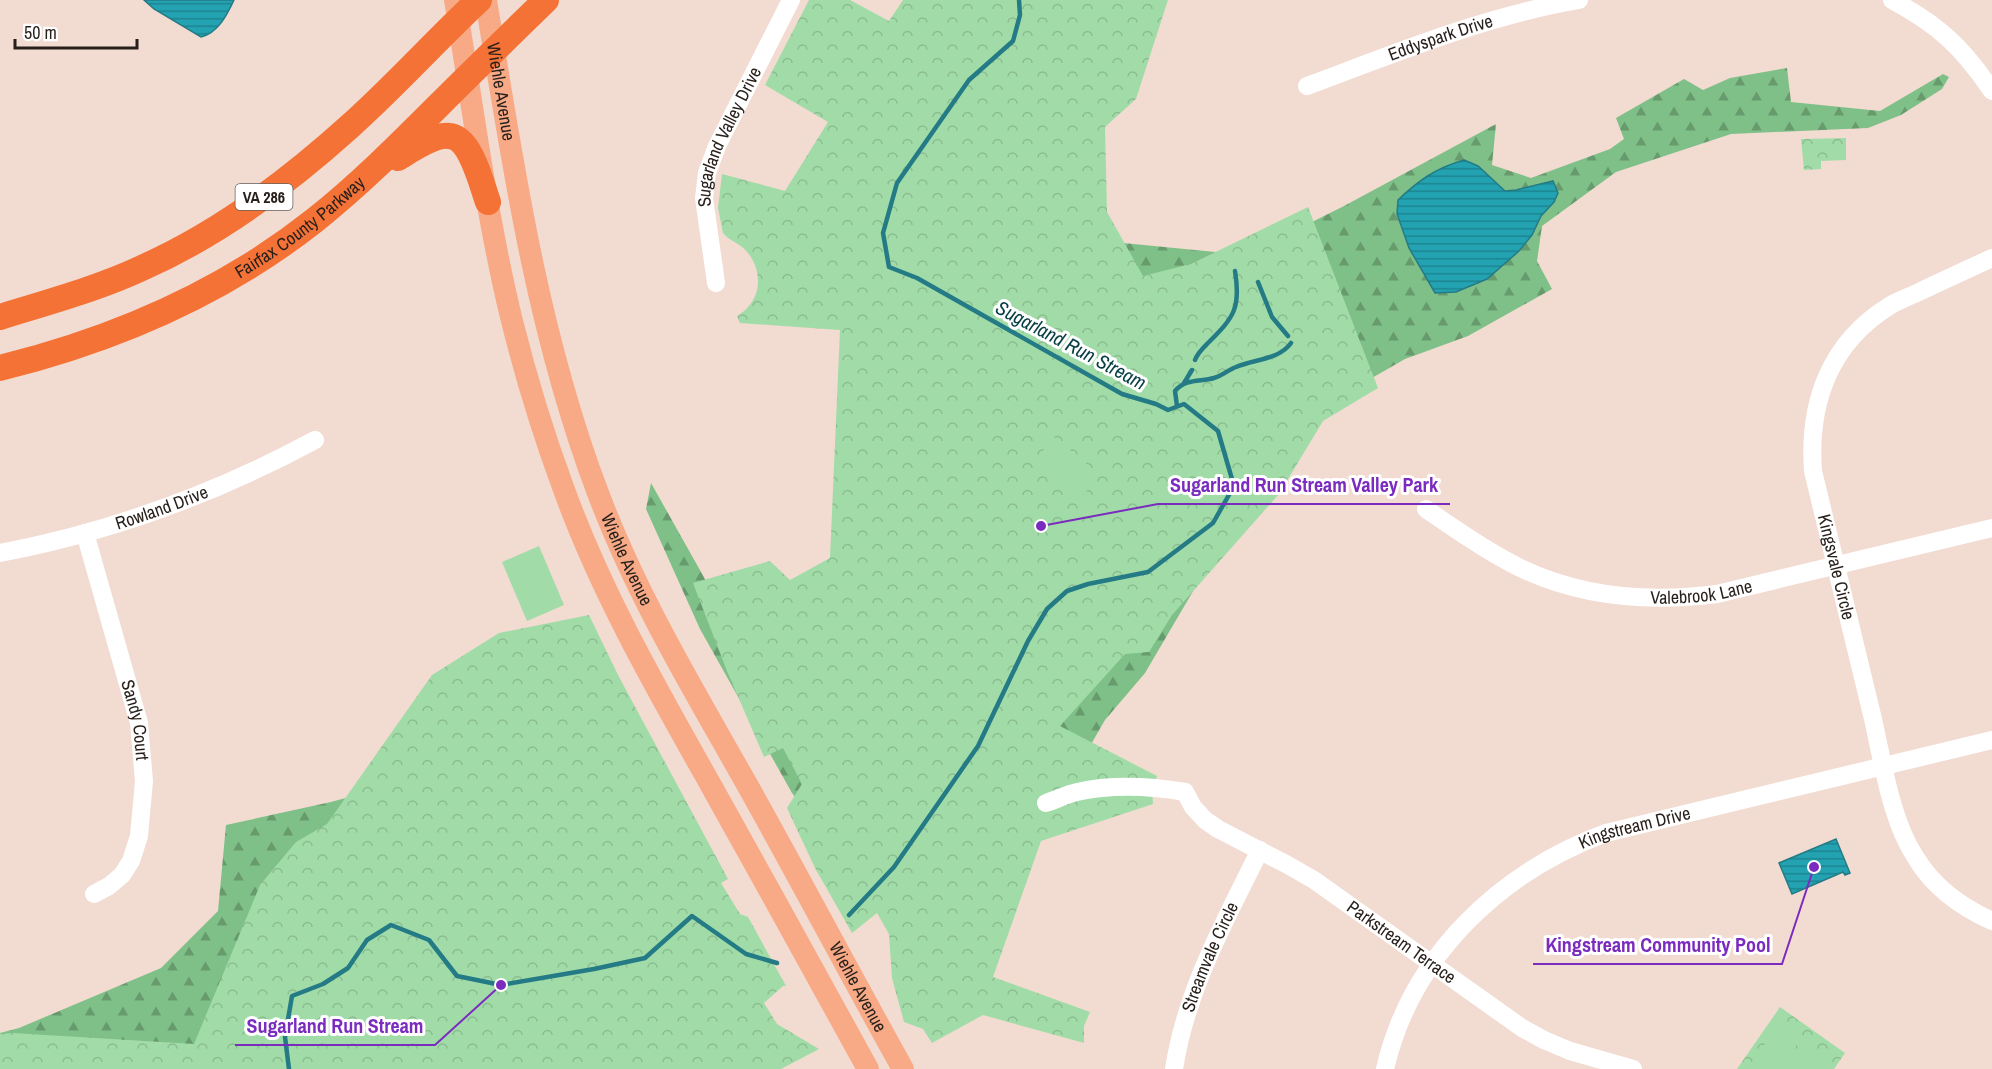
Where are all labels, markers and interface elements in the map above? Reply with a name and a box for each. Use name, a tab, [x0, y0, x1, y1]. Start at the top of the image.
street label: Eddyspark Drive	[1384, 8, 1496, 67]
scale bar	[15, 12, 136, 50]
text: 50 m	[24, 20, 57, 45]
street label: Wiehle Avenue	[481, 41, 522, 143]
street label: Sugarland Valley Drive	[691, 62, 767, 209]
street label: Fairfax County Parkway	[230, 170, 370, 284]
road number: VA 286	[236, 184, 292, 210]
water label: Sugarland Run Stream	[991, 293, 1151, 396]
callout: Sugarland Run Stream Valley Park	[1158, 466, 1450, 504]
text: Sugarland Run Stream Valley Park	[1170, 471, 1439, 498]
street label: Rowland Drive	[112, 479, 212, 535]
street label: Wiehle Avenue	[595, 509, 659, 610]
street label: Kingsvale Circle	[1812, 512, 1861, 622]
street label: Valebrook Lane	[1650, 573, 1755, 610]
street label: Sandy Court	[115, 677, 155, 761]
street label: Kingstream Drive	[1574, 800, 1693, 855]
street label: Parkstream Terrace	[1342, 894, 1461, 989]
street label: Streamvale Circle	[1175, 898, 1244, 1015]
callout: Kingstream Community Pool	[1533, 926, 1782, 964]
text: Kingstream Community Pool	[1545, 931, 1771, 958]
street label: Wiehle Avenue	[824, 937, 893, 1036]
callout: Sugarland Run Stream	[235, 1007, 435, 1045]
text: Sugarland Run Stream	[247, 1012, 423, 1039]

